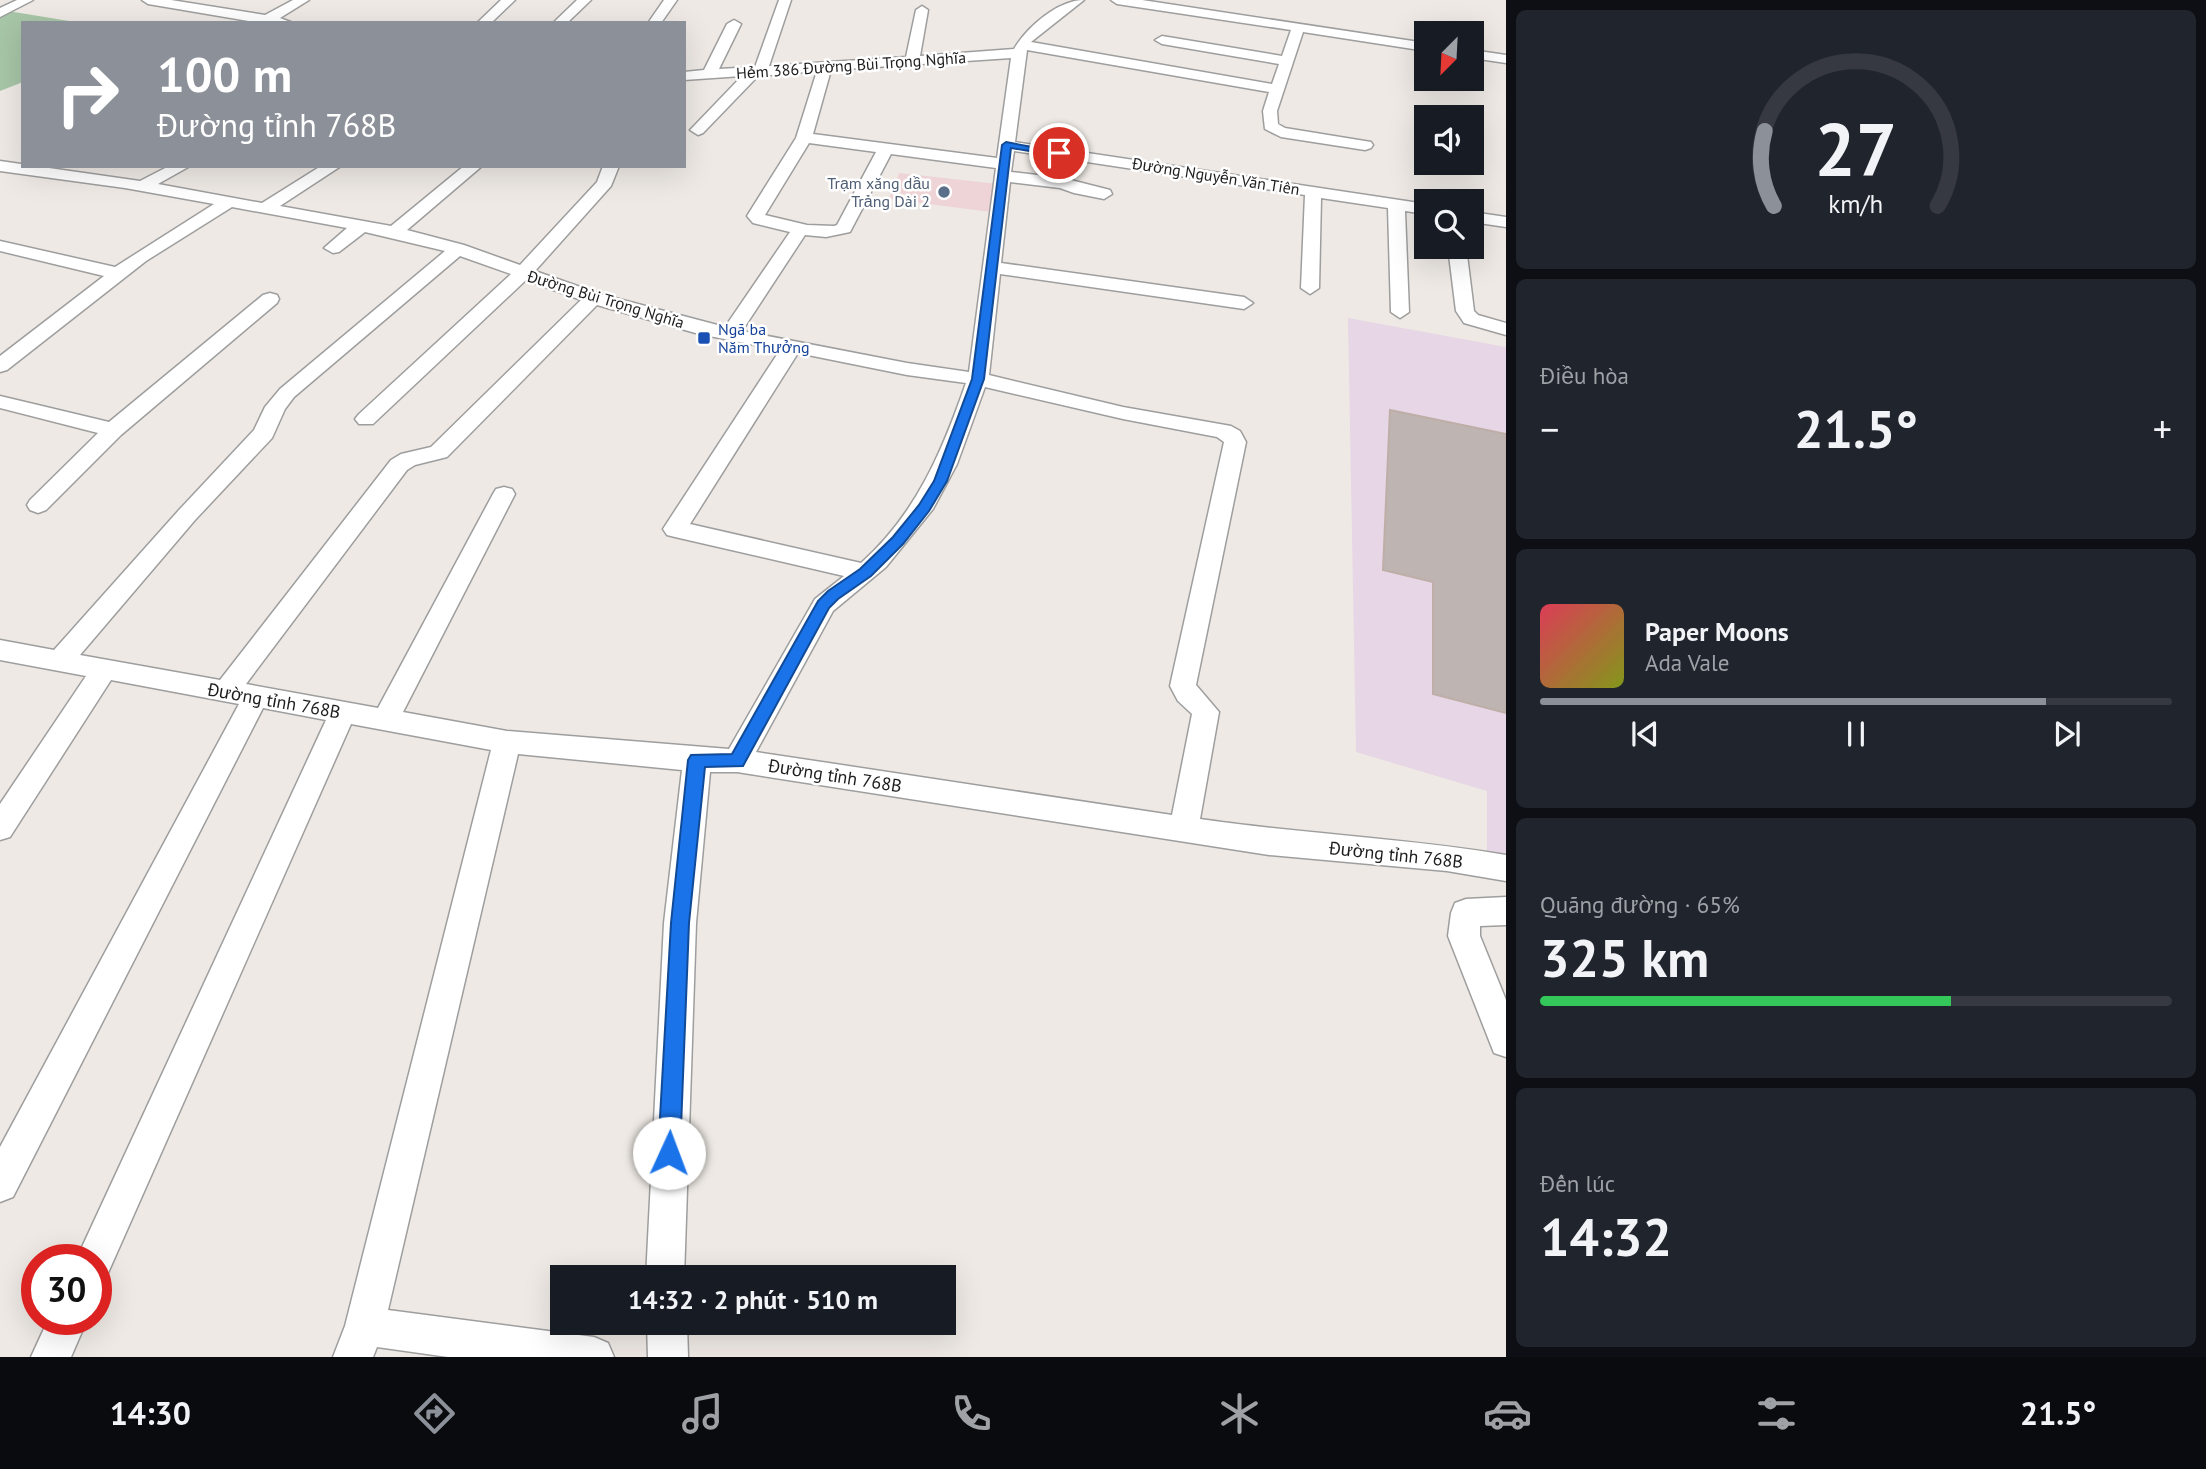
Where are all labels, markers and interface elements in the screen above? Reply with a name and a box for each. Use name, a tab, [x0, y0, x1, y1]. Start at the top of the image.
north arrow	[1414, 21, 1484, 91]
map controls	[1414, 21, 1484, 259]
text: 100 m	[157, 42, 292, 106]
street label: Hẻm 386 Đường Bùi Trọng Nghĩa	[735, 47, 967, 83]
icon: right	[42, 49, 133, 140]
text: 27	[1815, 102, 1897, 196]
text: Đường tỉnh 768B	[157, 104, 396, 146]
button: sound	[1414, 105, 1484, 175]
pin	[1029, 123, 1089, 183]
icon: arrive	[1040, 134, 1078, 172]
street label: Đường Nguyễn Văn Tiên	[1130, 153, 1301, 199]
place label: Trạm xăng dầu Trảng Dài 2	[827, 173, 930, 211]
marker: Trạm xăng dầu Trảng Dài 2	[936, 184, 952, 200]
text: km/h	[1829, 188, 1883, 220]
button: search	[1414, 189, 1484, 259]
street label: Đường Bùi Trọng Nghĩa	[524, 265, 687, 332]
place label: Ngã ba Năm Thưởng	[718, 319, 810, 357]
marker: Ngã ba Năm Thưởng	[696, 330, 712, 346]
text: Điều hòa	[1540, 361, 1629, 390]
text: 21.5°	[1794, 395, 1918, 462]
text: −	[1540, 404, 1559, 453]
text: +	[2153, 404, 2172, 453]
text: Paper Moons	[1645, 615, 1789, 648]
text: Ada Vale	[1645, 648, 1729, 677]
street label: Đường tỉnh 768B	[205, 677, 342, 724]
icon: previous	[1626, 715, 1664, 753]
icon: pause	[1837, 715, 1875, 753]
icon: next	[2048, 715, 2086, 753]
street label: Đường tỉnh 768B	[766, 753, 903, 797]
street label: Đường tỉnh 768B	[1327, 836, 1464, 873]
text: Quãng đường · 65%	[1540, 890, 1740, 919]
text: 325 km	[1540, 924, 1709, 991]
position arrow	[632, 1116, 706, 1190]
text: Đến lúc	[1540, 1169, 1615, 1198]
text: 14:32	[1540, 1203, 1672, 1270]
speed limit sign: 30	[21, 1244, 112, 1335]
text: 14:32 · 2 phút · 510 m	[628, 1283, 878, 1316]
icon: directions	[410, 1389, 459, 1438]
icon: music	[678, 1389, 727, 1438]
icon: phone	[947, 1389, 996, 1438]
icon: climate	[1215, 1389, 1264, 1438]
icon: car	[1483, 1389, 1532, 1438]
icon: filters	[1752, 1389, 1801, 1438]
text: 14:30	[110, 1392, 191, 1434]
text: 21.5°	[2020, 1392, 2096, 1434]

